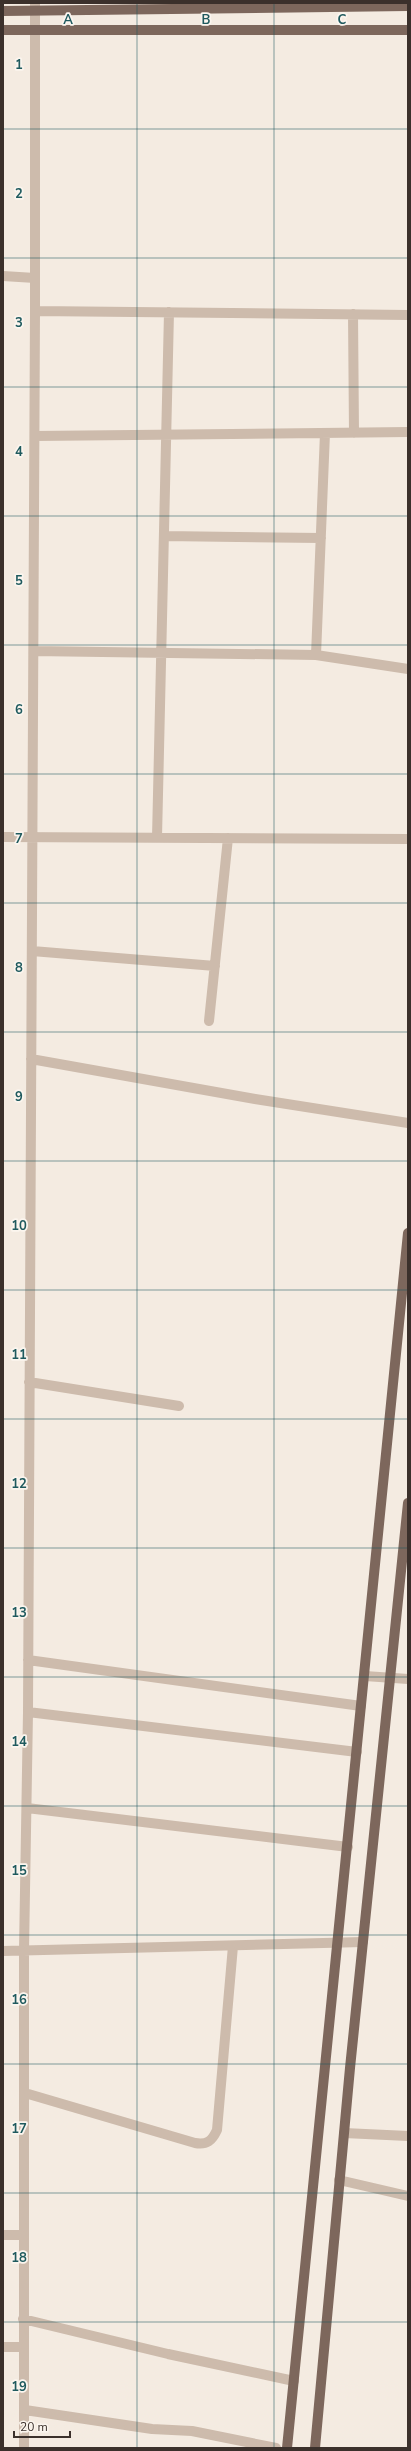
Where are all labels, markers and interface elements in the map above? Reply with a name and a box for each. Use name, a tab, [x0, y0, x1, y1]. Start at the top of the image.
text: A	[63, 11, 73, 29]
text: B	[202, 11, 211, 29]
text: C	[338, 11, 347, 29]
text: 1	[15, 56, 23, 74]
text: 2	[15, 185, 23, 203]
text: 3	[15, 314, 23, 332]
text: 4	[15, 443, 23, 461]
text: 5	[15, 572, 23, 590]
text: 6	[15, 701, 23, 719]
text: 7	[15, 830, 23, 848]
text: 8	[15, 959, 23, 977]
text: 9	[15, 1088, 23, 1106]
text: 10	[11, 1217, 27, 1235]
text: 11	[11, 1346, 27, 1364]
text: 12	[11, 1475, 27, 1493]
text: 13	[11, 1604, 27, 1622]
text: 14	[11, 1733, 27, 1751]
text: 15	[11, 1862, 27, 1880]
text: 16	[11, 1991, 27, 2009]
text: 17	[11, 2120, 27, 2138]
text: 18	[11, 2249, 27, 2267]
text: 19	[11, 2378, 27, 2396]
scale bar	[14, 2413, 70, 2439]
text: 20 m	[20, 2419, 48, 2435]

